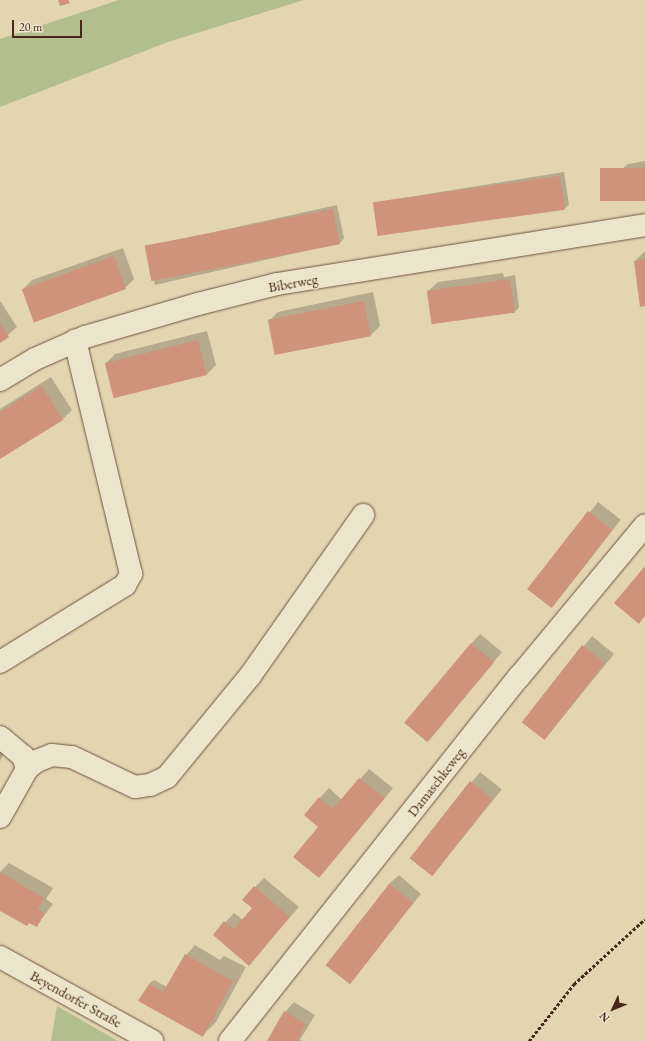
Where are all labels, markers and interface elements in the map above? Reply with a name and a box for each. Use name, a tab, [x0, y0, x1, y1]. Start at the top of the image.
scale bar	[14, 12, 84, 38]
text: 20 m	[19, 19, 42, 35]
street label: Biberweg	[267, 270, 319, 296]
street label: Damaschkeweg	[404, 744, 468, 820]
street label: Beyendorfer Straße	[27, 967, 125, 1031]
north arrow	[593, 989, 633, 1029]
text: N	[596, 1009, 612, 1025]

